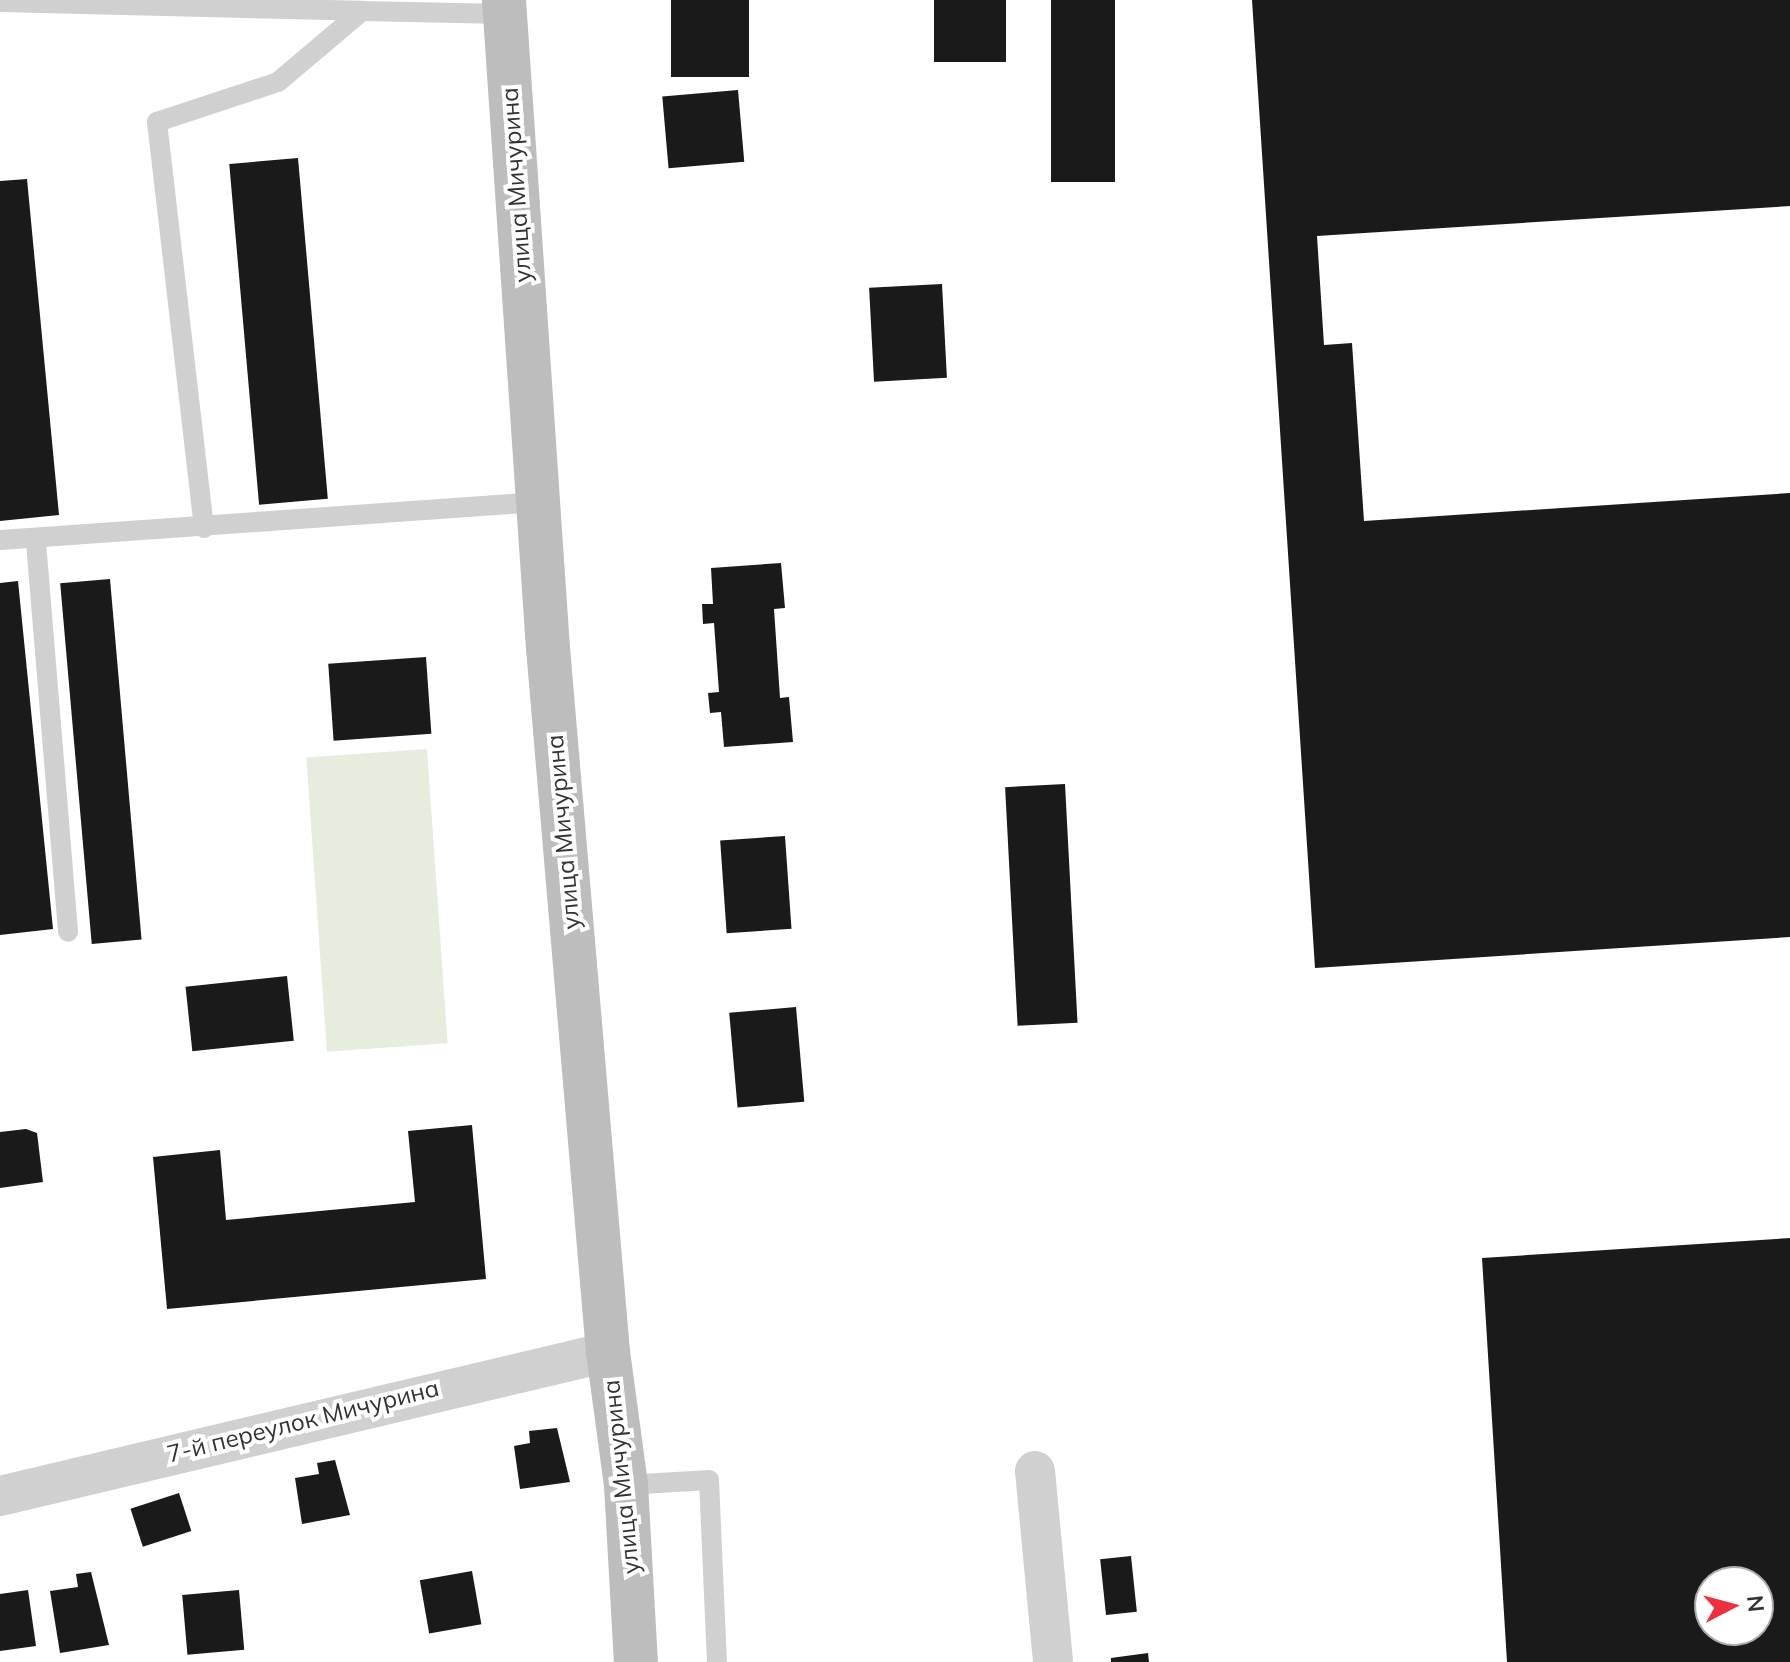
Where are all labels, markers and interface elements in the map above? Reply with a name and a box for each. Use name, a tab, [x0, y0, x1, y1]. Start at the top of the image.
street label: улица Мичурина	[495, 86, 537, 284]
street label: улица Мичурина	[540, 733, 586, 931]
street label: 7-й переулок Мичурина	[164, 1373, 442, 1469]
street label: улица Мичурина	[596, 1378, 646, 1576]
north arrow	[1694, 1566, 1774, 1646]
text: N	[1741, 1594, 1771, 1613]

